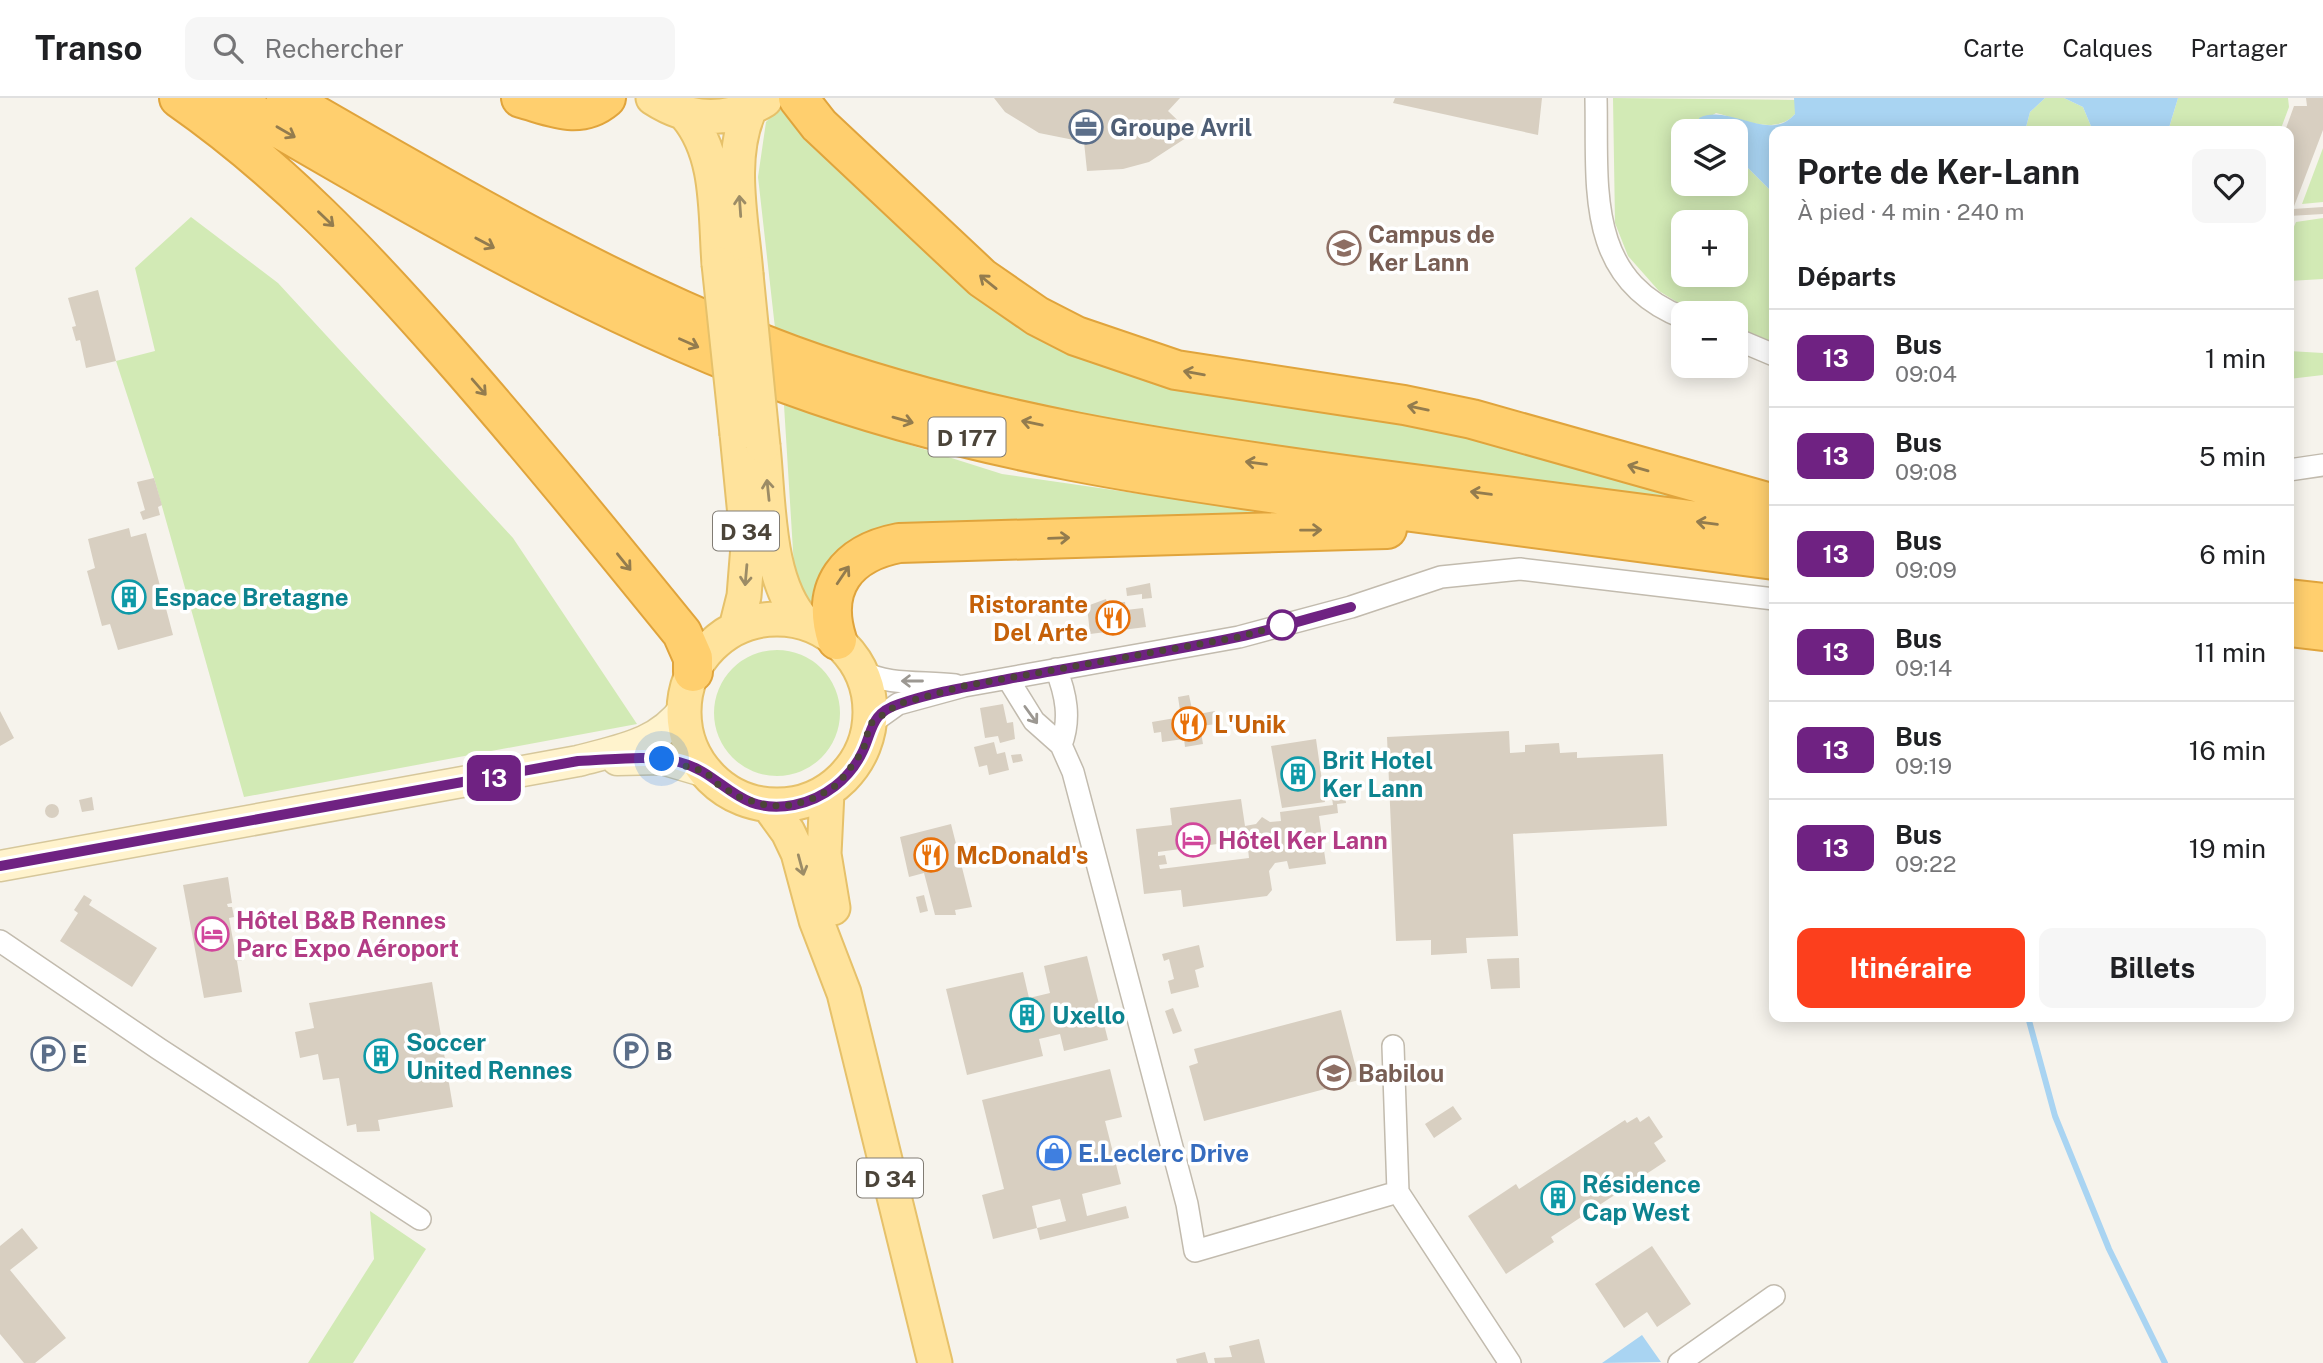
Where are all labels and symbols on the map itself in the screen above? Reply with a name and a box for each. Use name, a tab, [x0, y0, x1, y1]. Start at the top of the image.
office icon: Groupe Avril	[1067, 108, 1105, 146]
place label: Groupe Avril	[1110, 113, 1252, 141]
one-way arrow	[276, 125, 296, 139]
one-way arrow	[733, 195, 746, 218]
one-way arrow	[317, 210, 334, 227]
place label: Campus de Ker Lann	[1368, 220, 1495, 276]
school or university icon: Campus de Ker Lann	[1325, 229, 1363, 267]
one-way arrow	[474, 236, 495, 250]
one-way arrow	[979, 274, 997, 289]
one-way arrow	[678, 337, 699, 350]
one-way arrow	[1183, 366, 1205, 379]
one-way arrow	[471, 378, 487, 396]
one-way arrow	[1407, 401, 1430, 414]
one-way arrow	[892, 415, 914, 428]
one-way arrow	[1021, 416, 1044, 430]
road number: D 177	[928, 418, 1006, 456]
one-way arrow	[1245, 456, 1268, 469]
one-way arrow	[1627, 460, 1649, 473]
one-way arrow	[762, 479, 775, 502]
one-way arrow	[1470, 486, 1493, 499]
road number: D 34	[713, 512, 779, 550]
one-way arrow	[1696, 516, 1719, 529]
one-way arrow	[1299, 523, 1322, 536]
one-way arrow	[1047, 531, 1070, 544]
one-way arrow	[617, 552, 632, 570]
one-way arrow	[740, 563, 753, 586]
one-way arrow	[836, 566, 850, 585]
building icon: Espace Bretagne	[110, 578, 148, 616]
place label: Espace Bretagne	[154, 583, 349, 611]
place label: Ristorante Del Arte	[969, 590, 1088, 646]
restaurant icon: Ristorante Del Arte	[1094, 599, 1132, 637]
unlabelled marker	[1267, 610, 1297, 640]
one-way arrow	[901, 674, 924, 688]
one-way arrow	[1024, 705, 1038, 724]
restaurant icon: L'Unik	[1170, 705, 1208, 743]
place label: L'Unik	[1214, 710, 1286, 738]
your location	[644, 741, 679, 776]
place label: Brit Hotel Ker Lann	[1322, 746, 1433, 802]
line badge: 13	[462, 755, 526, 801]
building icon: Brit Hotel Ker Lann	[1279, 755, 1317, 793]
hotel icon: Hôtel Ker Lann	[1174, 821, 1212, 859]
place label: Hôtel Ker Lann	[1218, 826, 1388, 854]
restaurant icon: McDonald's	[912, 836, 950, 874]
place label: McDonald's	[956, 841, 1088, 869]
one-way arrow	[795, 853, 808, 876]
place label: Hôtel B&B Rennes Parc Expo Aéroport	[236, 906, 459, 962]
hotel icon: Hôtel B&B Rennes Parc Expo Aéroport	[193, 915, 231, 953]
building icon: Uxello	[1008, 996, 1046, 1034]
place label: Uxello	[1052, 1001, 1125, 1029]
place label: Soccer United Rennes	[406, 1028, 572, 1084]
parking icon: B	[612, 1032, 650, 1070]
parking icon: E	[29, 1035, 67, 1073]
building icon: Soccer United Rennes	[362, 1037, 400, 1075]
place label: B	[656, 1037, 672, 1065]
place label: E	[72, 1040, 87, 1068]
school or university icon: Babilou	[1315, 1054, 1353, 1092]
place label: Babilou	[1358, 1059, 1444, 1087]
shop icon: E.Leclerc Drive	[1035, 1134, 1073, 1172]
place label: E.Leclerc Drive	[1078, 1139, 1249, 1167]
road number: D 34	[857, 1158, 923, 1198]
place label: Résidence Cap West	[1582, 1170, 1701, 1226]
building icon: Résidence Cap West	[1539, 1179, 1577, 1217]

